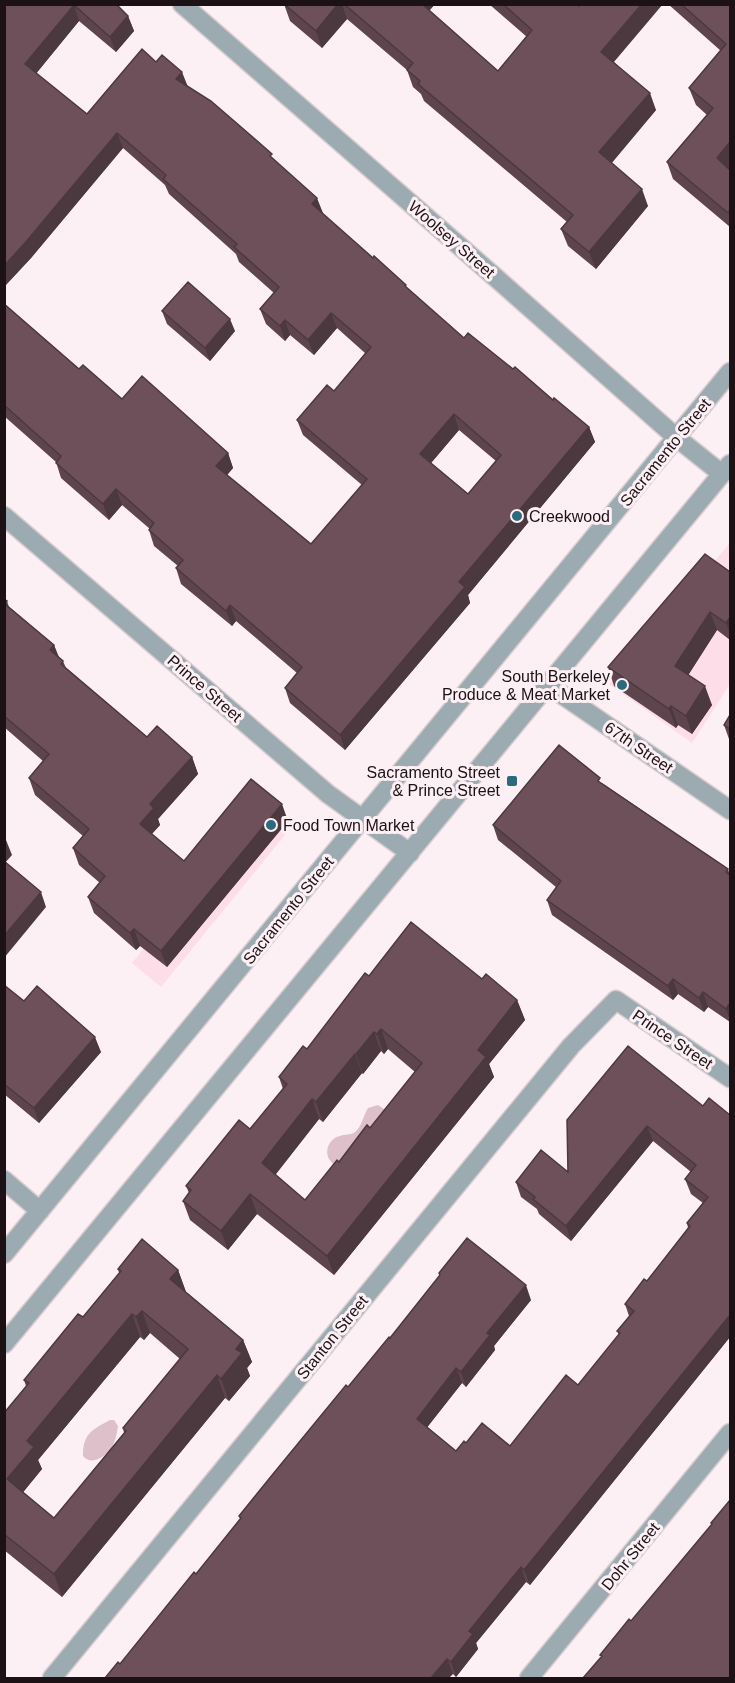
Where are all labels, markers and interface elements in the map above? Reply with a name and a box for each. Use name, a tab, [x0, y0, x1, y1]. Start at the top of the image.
street label: Woolsey Street	[405, 197, 498, 282]
street label: Sacramento Street	[617, 395, 714, 510]
place label: Creekwood	[529, 508, 610, 525]
marker: Creekwood	[510, 509, 524, 523]
street label: Prince Street	[164, 652, 246, 725]
place label: South Berkeley Produce & Meat Market	[442, 668, 611, 703]
marker: South Berkeley Produce & Meat Market	[615, 678, 629, 692]
street label: 67th Street	[602, 718, 676, 777]
place label: Sacramento Street & Prince Street	[367, 764, 501, 799]
marker: Sacramento Street & Prince Street	[505, 774, 519, 788]
place label: Food Town Market	[283, 817, 415, 834]
marker: Food Town Market	[264, 818, 278, 832]
street label: Sacramento Street	[240, 853, 337, 968]
street label: Prince Street	[630, 1007, 716, 1073]
street label: Stanton Street	[294, 1292, 372, 1382]
street label: Dohr Street	[598, 1519, 663, 1593]

